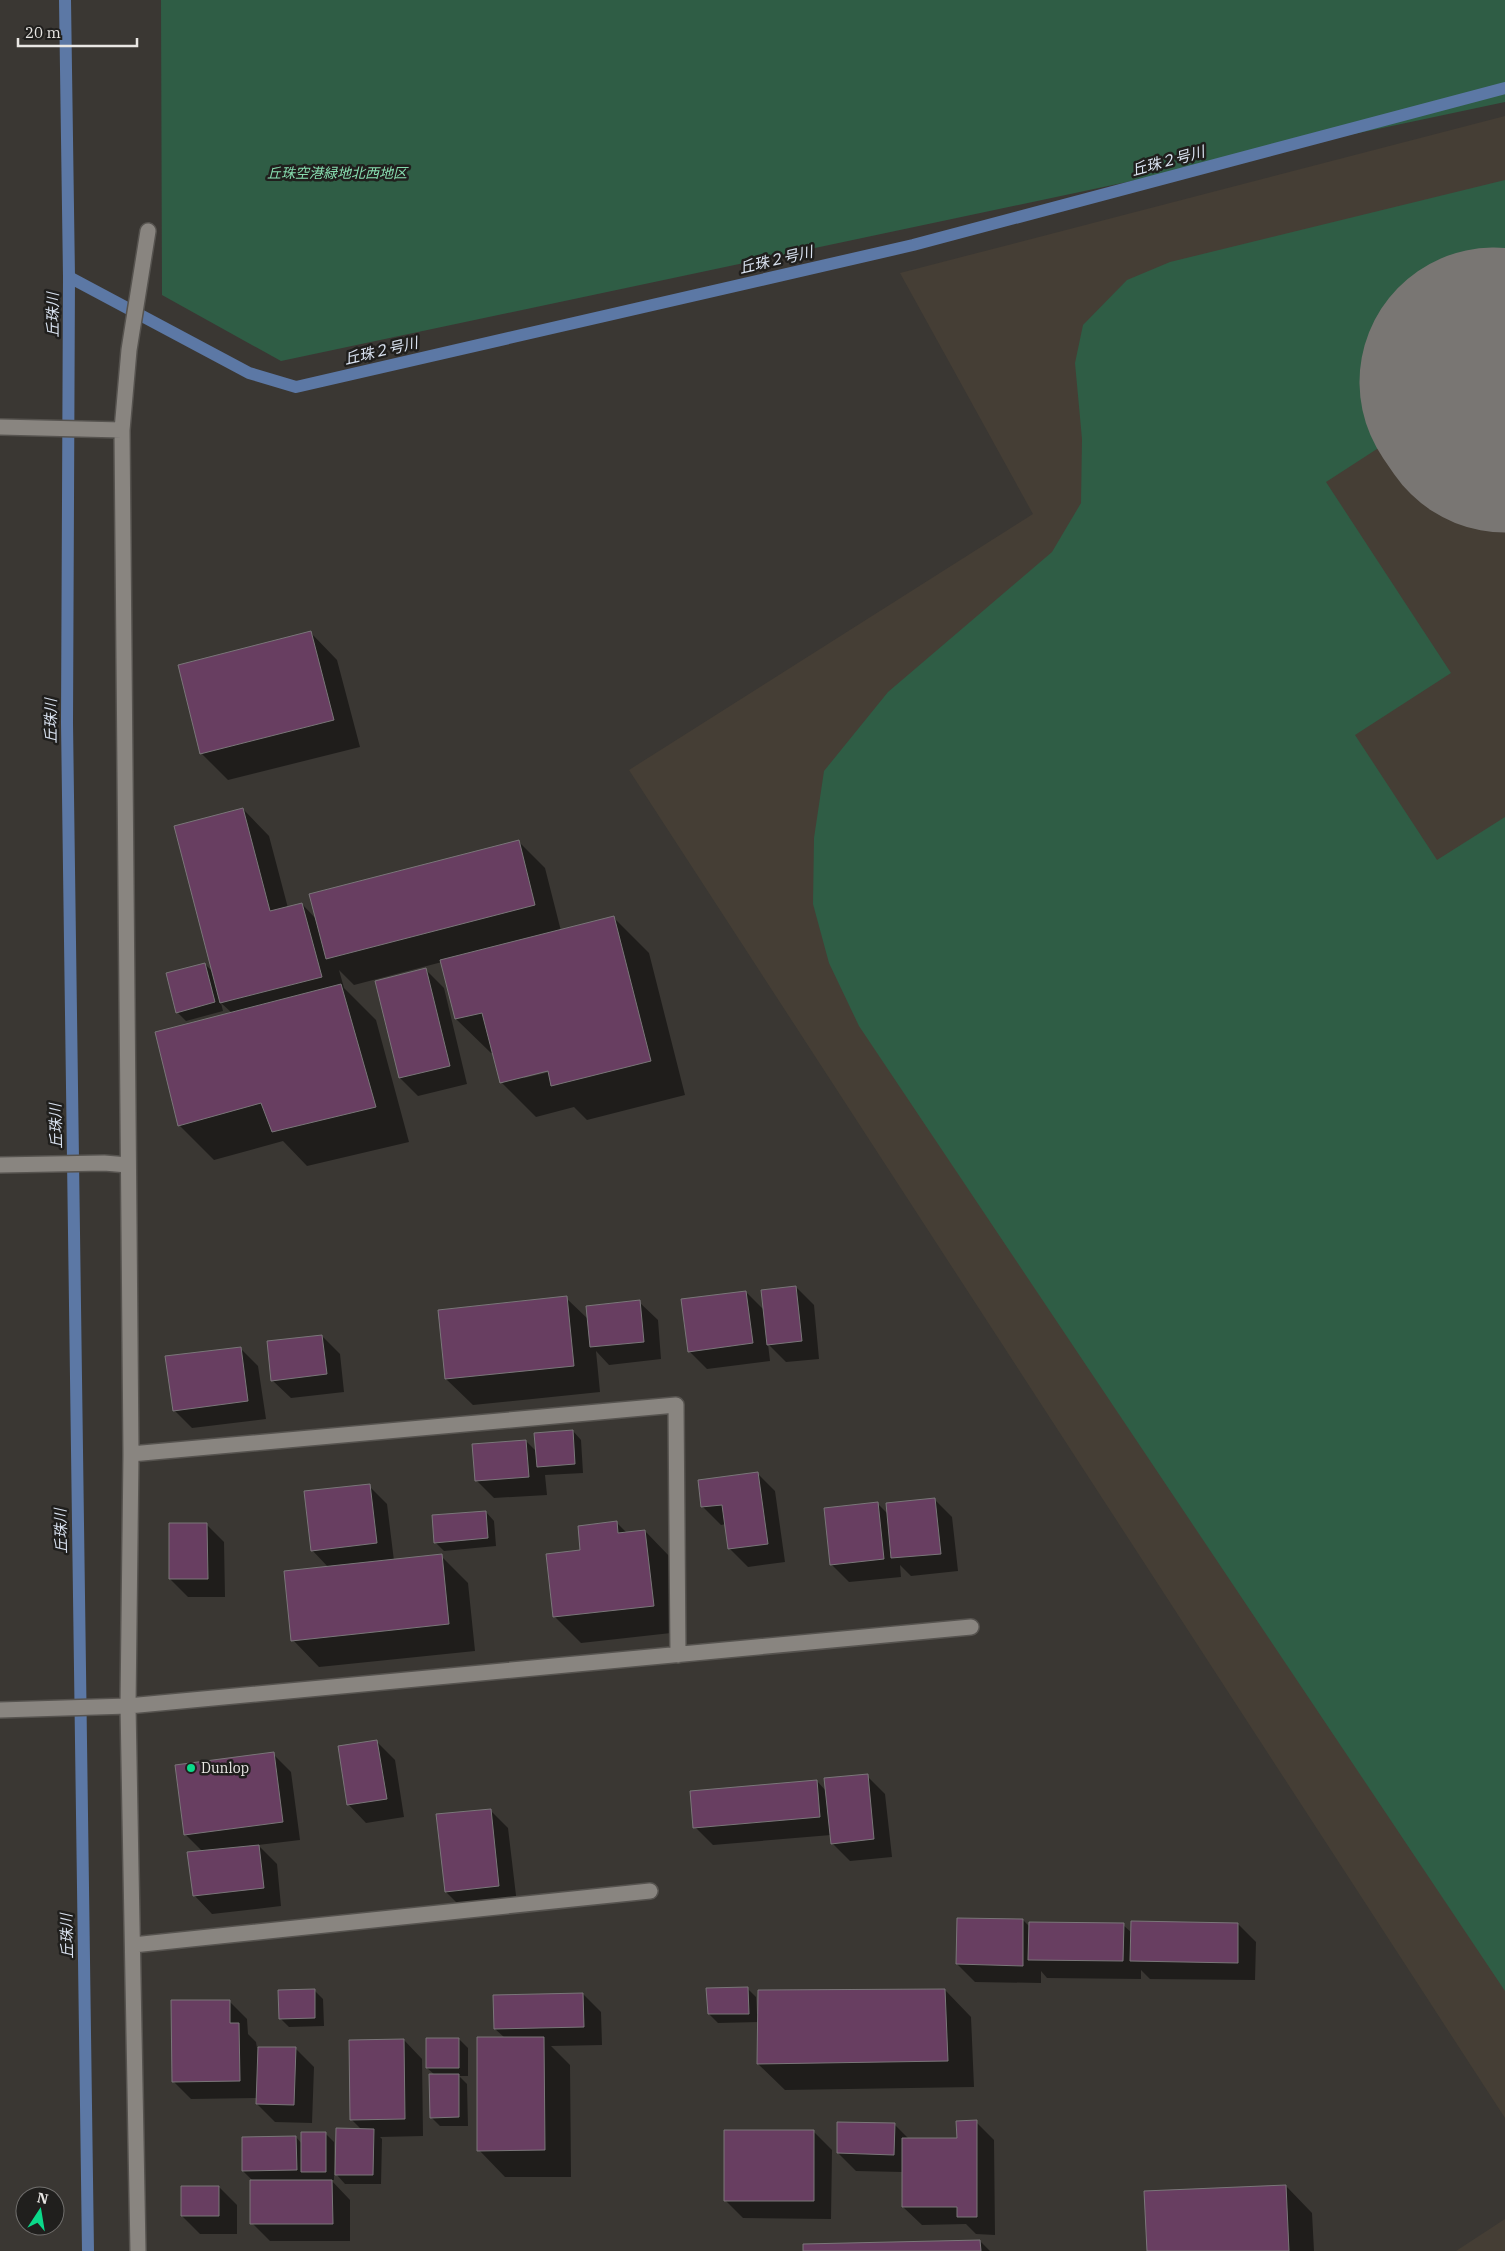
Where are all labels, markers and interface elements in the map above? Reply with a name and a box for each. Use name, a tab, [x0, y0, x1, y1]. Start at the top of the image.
scale bar	[18, 15, 136, 47]
text: 20 m	[25, 23, 61, 42]
water label: 丘珠２号川	[1129, 141, 1208, 179]
park label: 丘珠空港緑地北西地区	[267, 164, 409, 182]
water label: 丘珠２号川	[737, 241, 817, 277]
water label: 丘珠川	[43, 291, 62, 338]
water label: 丘珠２号川	[342, 332, 422, 368]
water label: 丘珠川	[41, 697, 60, 744]
water label: 丘珠川	[46, 1101, 65, 1149]
water label: 丘珠川	[51, 1506, 70, 1554]
place label: Dunlop	[201, 1759, 249, 1777]
marker: Dunlop	[185, 1762, 197, 1774]
water label: 丘珠川	[57, 1911, 76, 1959]
north arrow	[15, 2186, 65, 2236]
text: N	[35, 2188, 50, 2208]

